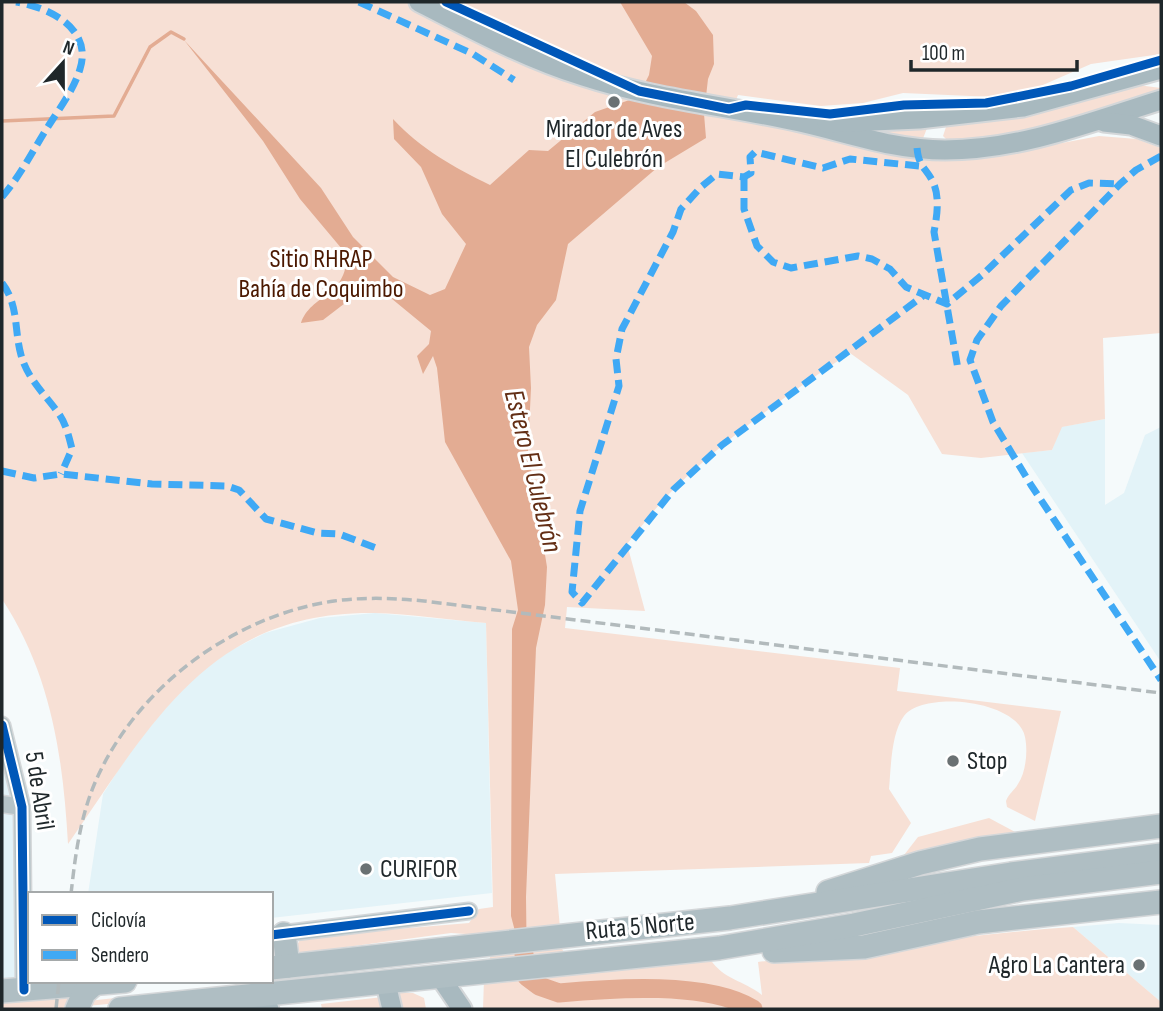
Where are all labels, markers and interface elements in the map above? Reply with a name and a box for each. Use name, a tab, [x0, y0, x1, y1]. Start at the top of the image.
north arrow	[28, 28, 98, 98]
scale bar	[911, 28, 1077, 72]
text: N	[60, 36, 77, 61]
text: 100 m	[922, 41, 965, 66]
marker: Mirador de Aves El Culebrón	[606, 94, 622, 110]
place label: Mirador de Aves El Culebrón	[546, 114, 682, 175]
park label: Sitio RHRAP Bahía de Coquimbo	[238, 244, 404, 305]
water label: Estero El Culebrón	[497, 386, 569, 556]
place label: Stop	[967, 746, 1007, 777]
street label: 5 de Abril	[17, 749, 61, 833]
marker: Stop	[945, 753, 961, 769]
place label: CURIFOR	[380, 854, 457, 885]
marker: CURIFOR	[358, 861, 374, 877]
legend	[28, 892, 273, 983]
street label: Ruta 5 Norte	[584, 907, 696, 947]
text: Ciclovía	[91, 908, 146, 933]
text: Sendero	[91, 943, 149, 968]
place label: Agro La Cantera	[988, 950, 1125, 981]
marker: Agro La Cantera	[1131, 957, 1147, 973]

